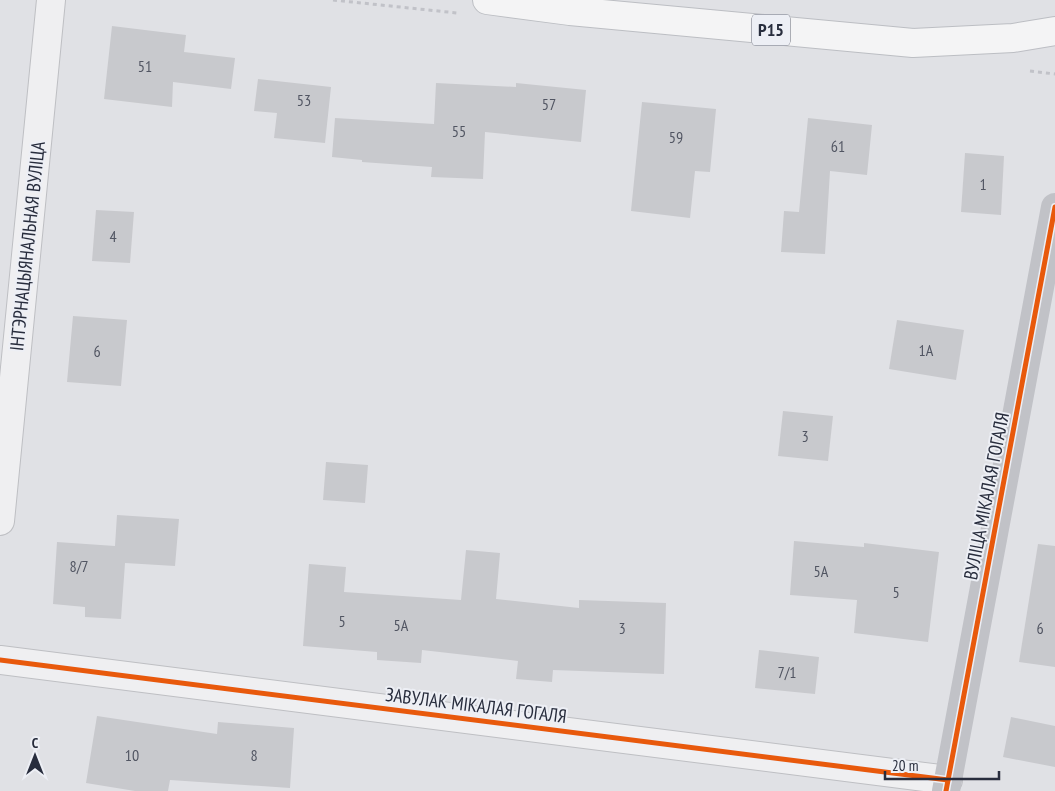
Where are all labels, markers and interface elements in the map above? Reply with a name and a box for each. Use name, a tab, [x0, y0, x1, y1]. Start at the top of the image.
road number: Р15	[752, 14, 790, 46]
house number: 51	[138, 56, 152, 76]
house number: 53	[297, 90, 311, 110]
house number: 57	[542, 94, 556, 114]
house number: 55	[452, 121, 466, 141]
house number: 59	[669, 127, 683, 147]
house number: 61	[831, 136, 845, 156]
street label: ІНТЭРНАЦЫЯНАЛЬНАЯ ВУЛІЦА	[4, 140, 50, 352]
house number: 1	[979, 174, 987, 194]
house number: 4	[109, 226, 117, 246]
house number: 1А	[919, 340, 934, 360]
house number: 6	[93, 341, 101, 361]
street label: ВУЛІЦА МІКАЛАЯ ГОГАЛЯ	[958, 410, 1014, 582]
house number: 3	[801, 426, 809, 446]
house number: 8/7	[69, 556, 89, 576]
house number: 5А	[814, 561, 829, 581]
house number: 5	[892, 582, 900, 602]
house number: 5	[338, 611, 346, 631]
house number: 5А	[394, 615, 409, 635]
house number: 3	[618, 618, 626, 638]
house number: 6	[1036, 618, 1044, 638]
house number: 7/1	[777, 662, 797, 682]
street label: ЗАВУЛАК МІКАЛАЯ ГОГАЛЯ	[384, 682, 568, 728]
north arrow	[10, 731, 60, 781]
text: С	[32, 734, 39, 752]
house number: 10	[125, 745, 139, 765]
house number: 8	[250, 745, 258, 765]
scale bar	[885, 748, 999, 780]
text: 20 m	[892, 756, 918, 775]

